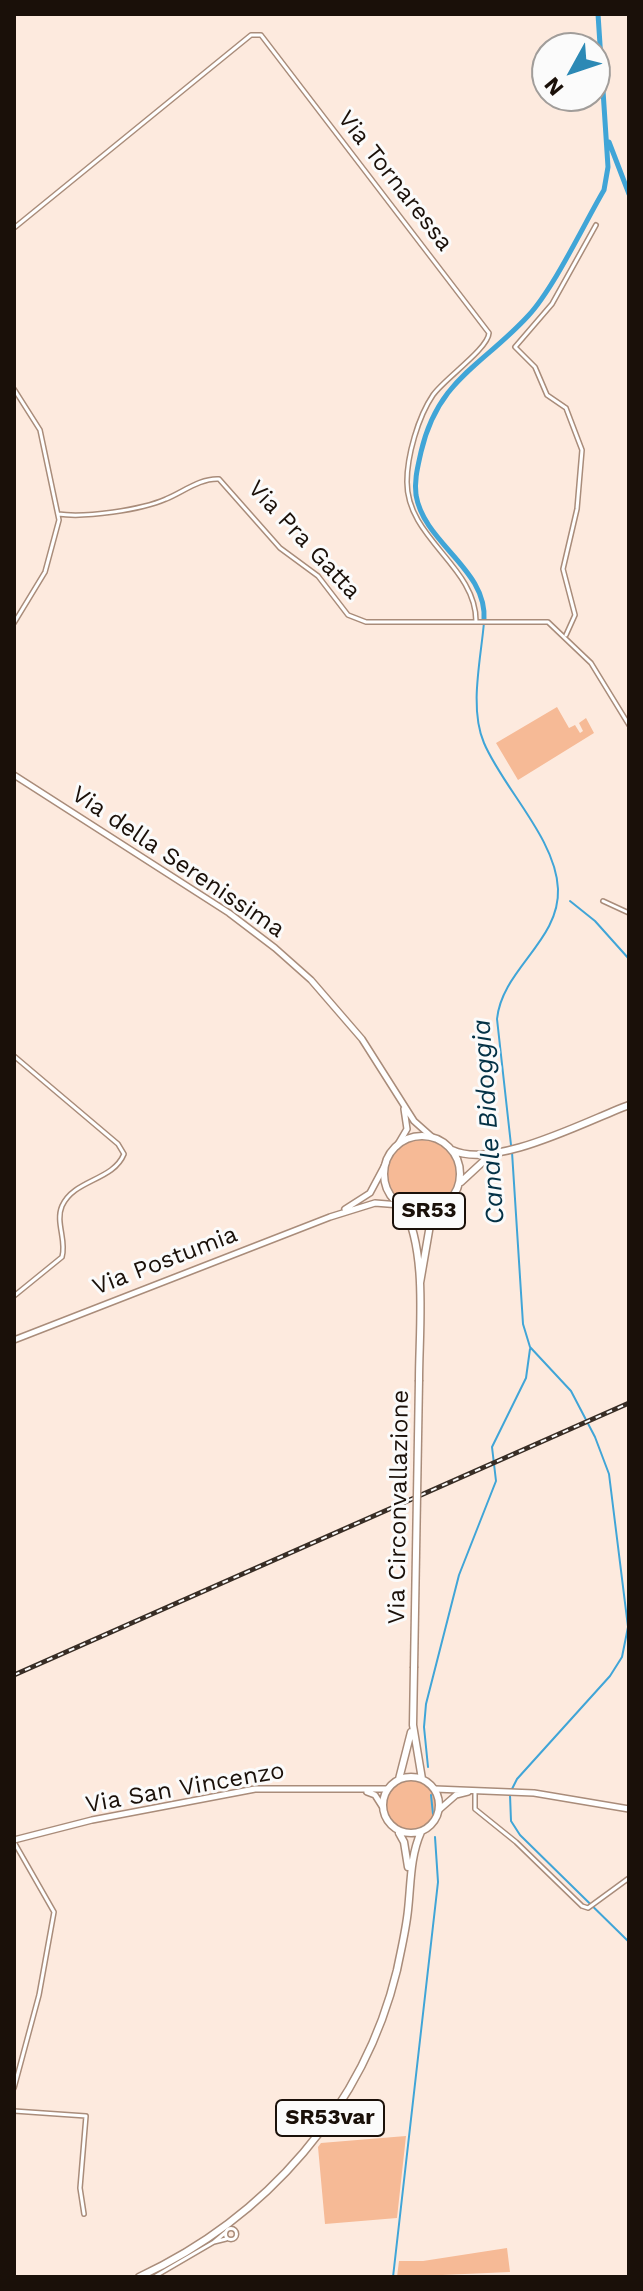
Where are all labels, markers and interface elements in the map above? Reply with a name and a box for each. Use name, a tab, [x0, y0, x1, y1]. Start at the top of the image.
north arrow	[531, 32, 611, 112]
text: N	[539, 72, 569, 101]
street label: Via Tornaressa	[331, 105, 459, 257]
street label: Via Pra Gatta	[242, 475, 366, 605]
street label: Via della Serenissima	[66, 780, 290, 944]
water label: Canale Bidoggia	[466, 1018, 512, 1226]
road number: SR53	[393, 1193, 465, 1229]
street label: Via Postumia	[88, 1220, 242, 1302]
street label: Via Circonvallazione	[383, 1389, 415, 1625]
street label: Via San Vincenzo	[83, 1756, 287, 1820]
road number: SR53var	[276, 2100, 384, 2136]

